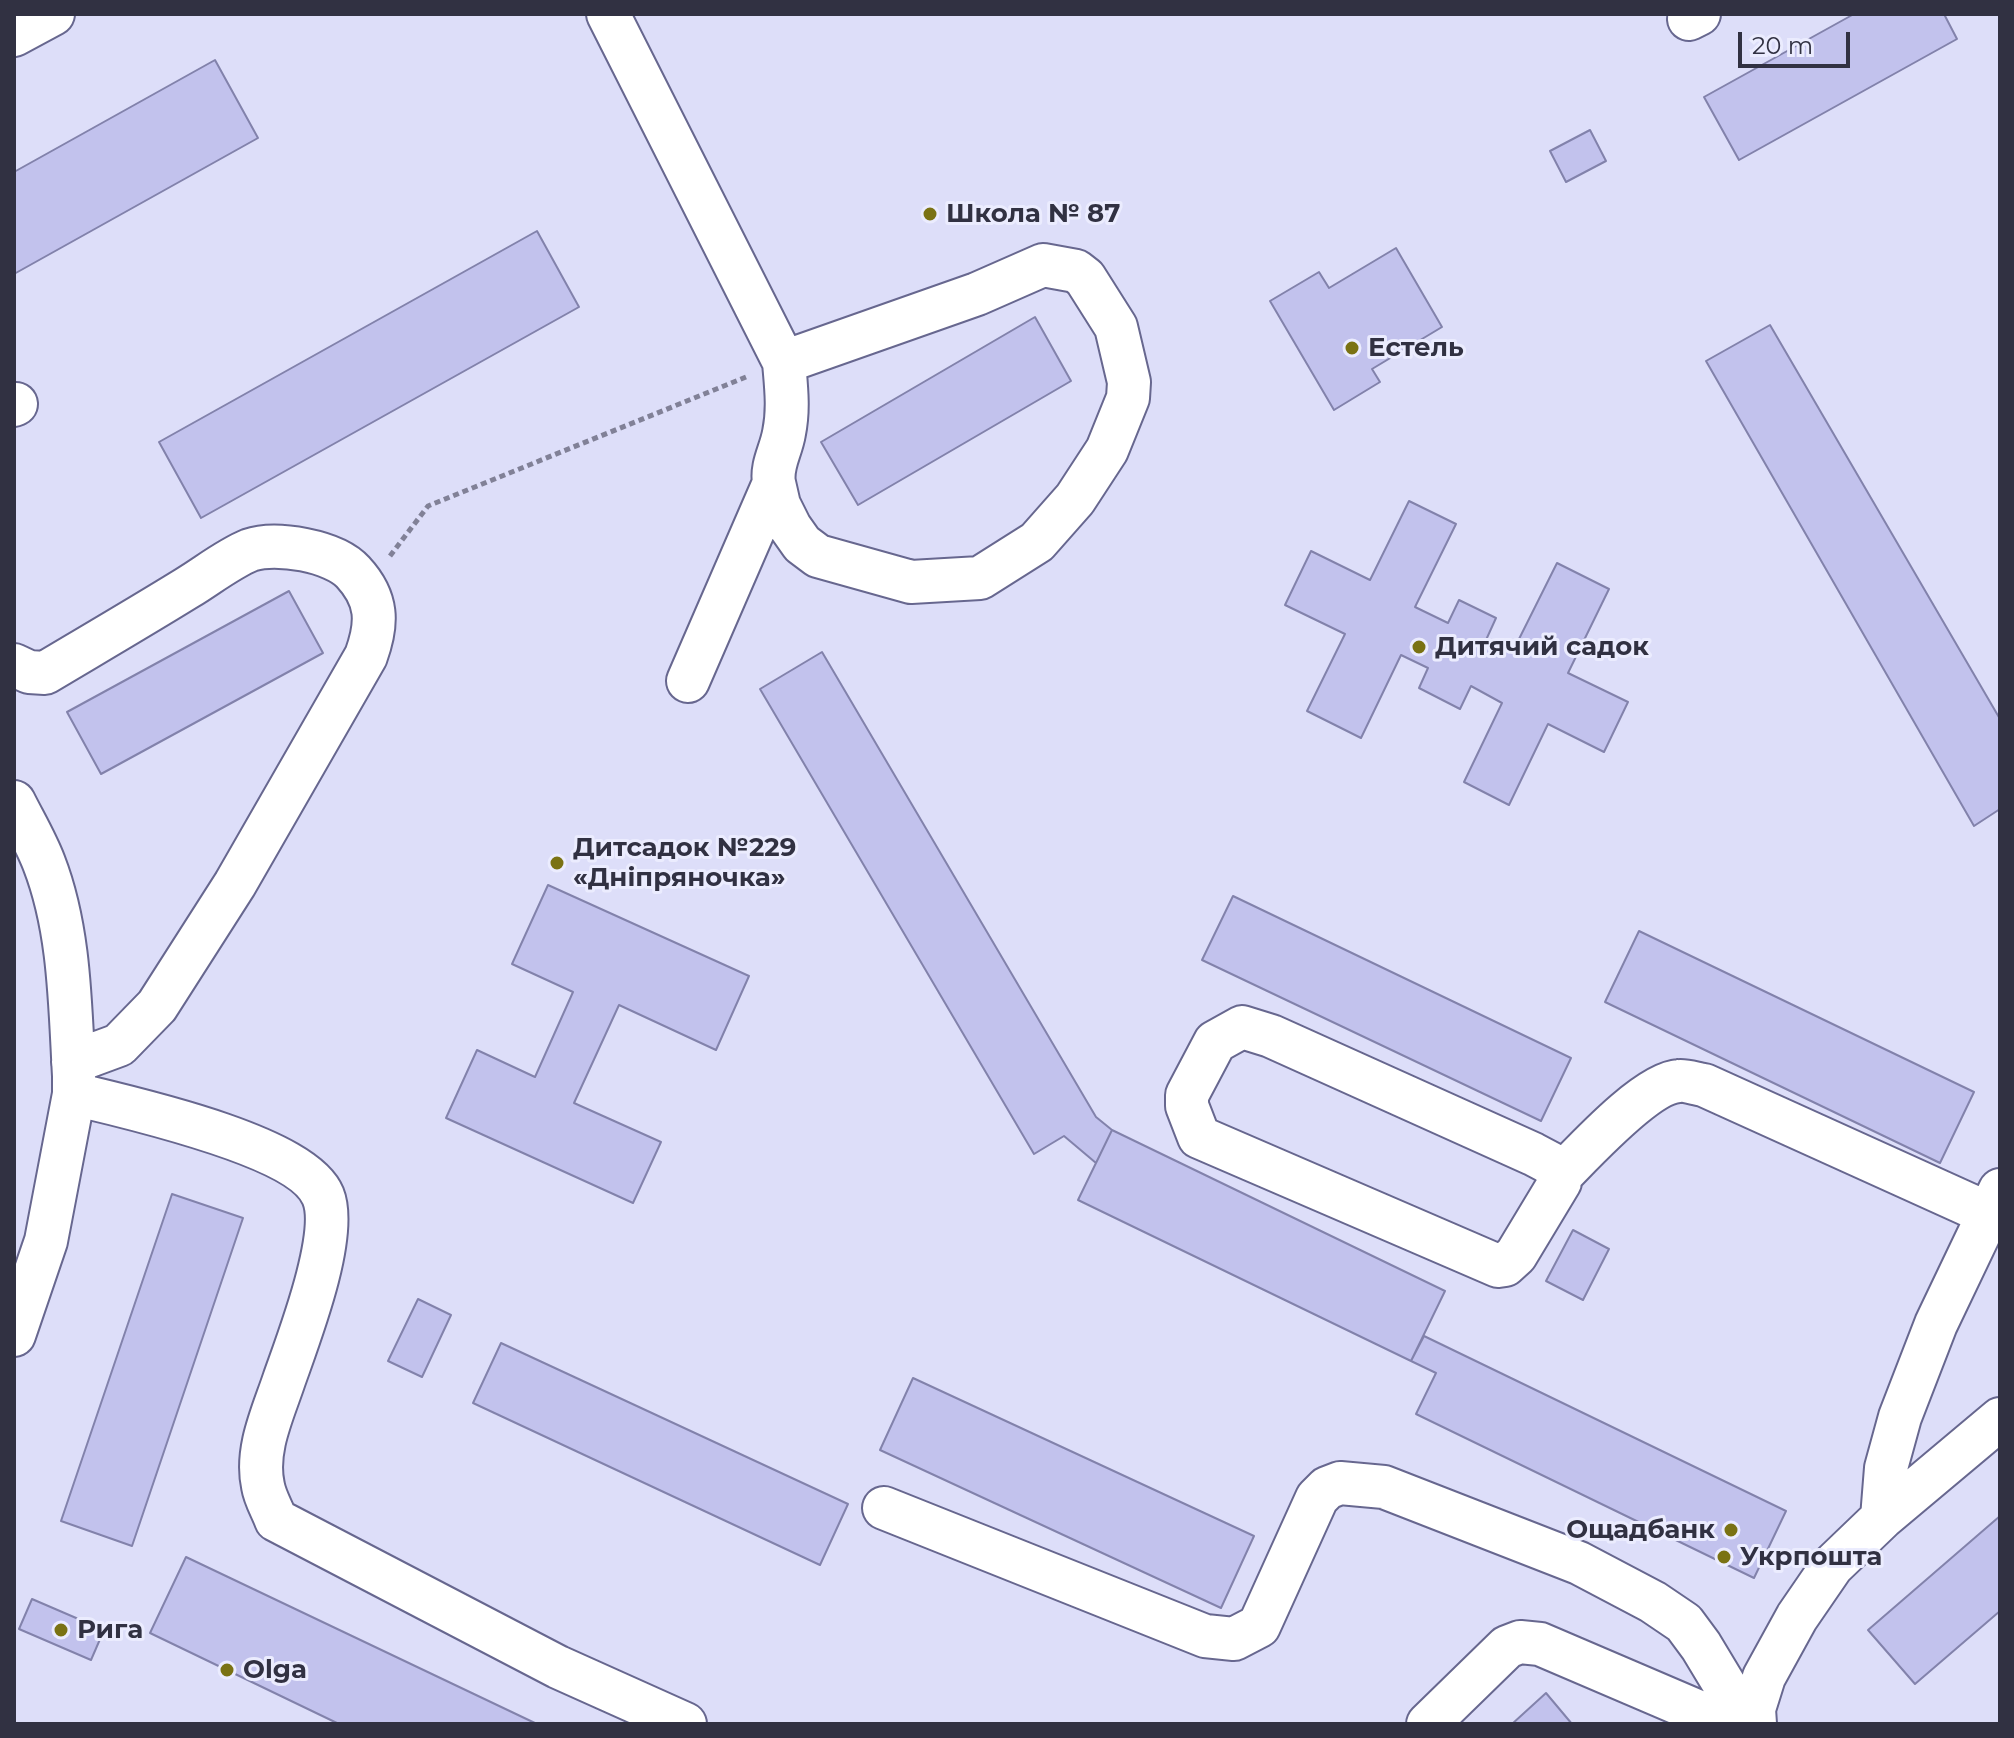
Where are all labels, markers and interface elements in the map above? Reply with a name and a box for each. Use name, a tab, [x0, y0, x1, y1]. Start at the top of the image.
scale bar	[1742, 16, 1854, 66]
text: 20 m	[1752, 31, 1813, 60]
place label: Школа № 87	[946, 198, 1120, 230]
marker: Школа № 87	[921, 205, 939, 223]
place label: Естель	[1368, 332, 1464, 364]
marker: Естель	[1343, 339, 1361, 357]
place label: Дитячий садок	[1435, 631, 1649, 663]
marker: Дитячий садок	[1410, 638, 1428, 656]
place label: Дитсадок №229 «Дніпряночка»	[573, 832, 796, 894]
marker: Дитсадок №229 «Дніпряночка»	[548, 854, 566, 872]
place label: Ощадбанк	[1566, 1514, 1715, 1546]
marker: Ощадбанк	[1722, 1521, 1740, 1539]
place label: Укрпошта	[1740, 1541, 1882, 1573]
marker: Укрпошта	[1715, 1548, 1733, 1566]
place label: Рига	[77, 1614, 143, 1646]
marker: Рига	[52, 1621, 70, 1639]
place label: Olga	[243, 1654, 307, 1686]
marker: Olga	[218, 1661, 236, 1679]

